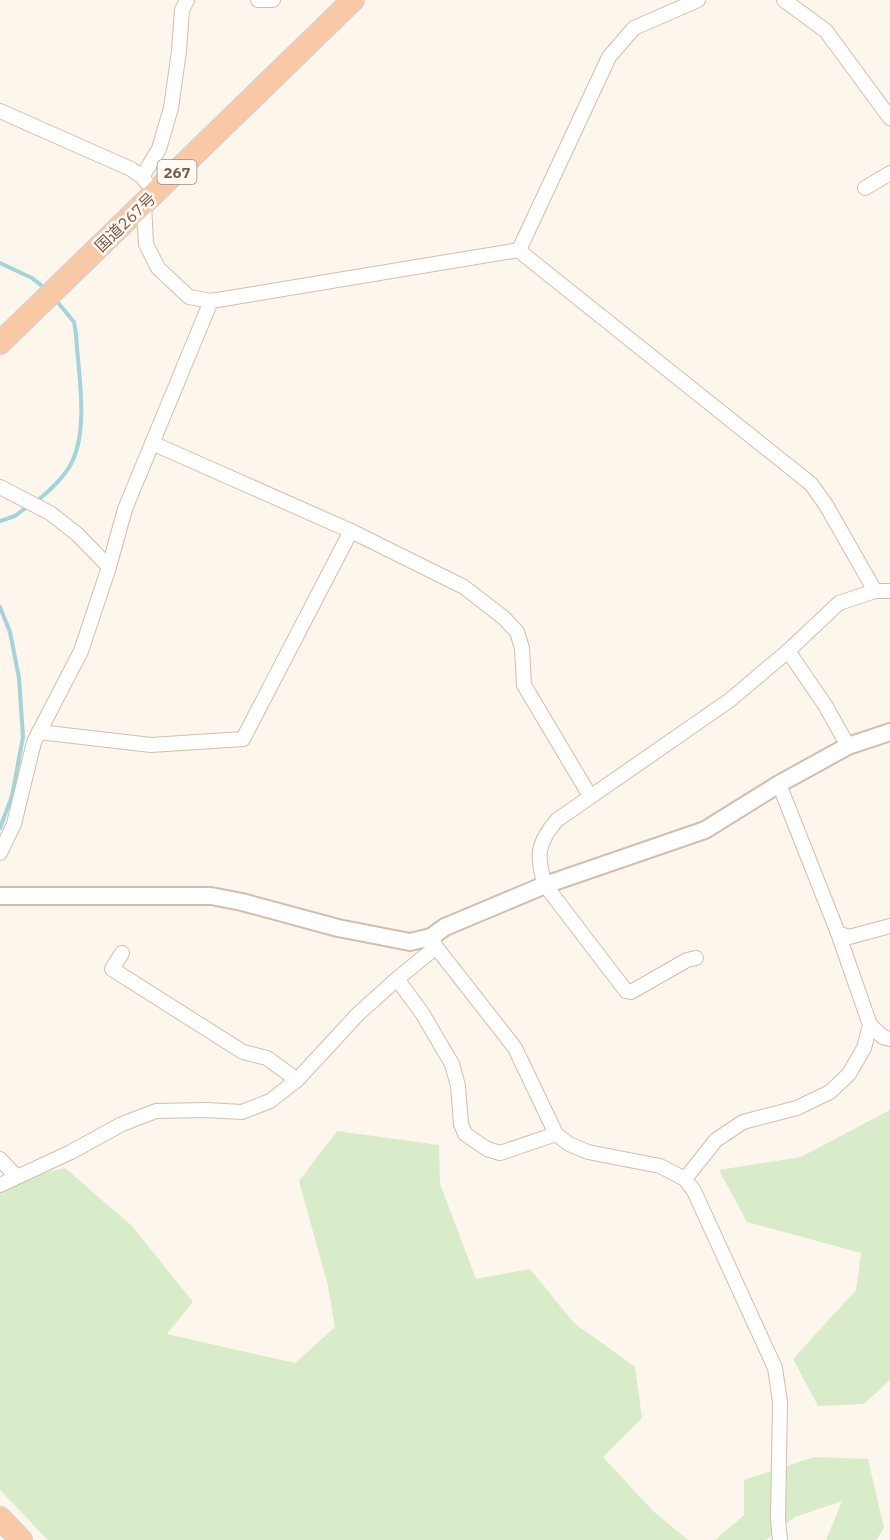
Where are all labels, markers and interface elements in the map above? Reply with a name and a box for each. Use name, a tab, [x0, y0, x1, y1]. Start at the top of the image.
road number: 267	[158, 160, 196, 184]
street label: 国道267号	[90, 188, 160, 256]

